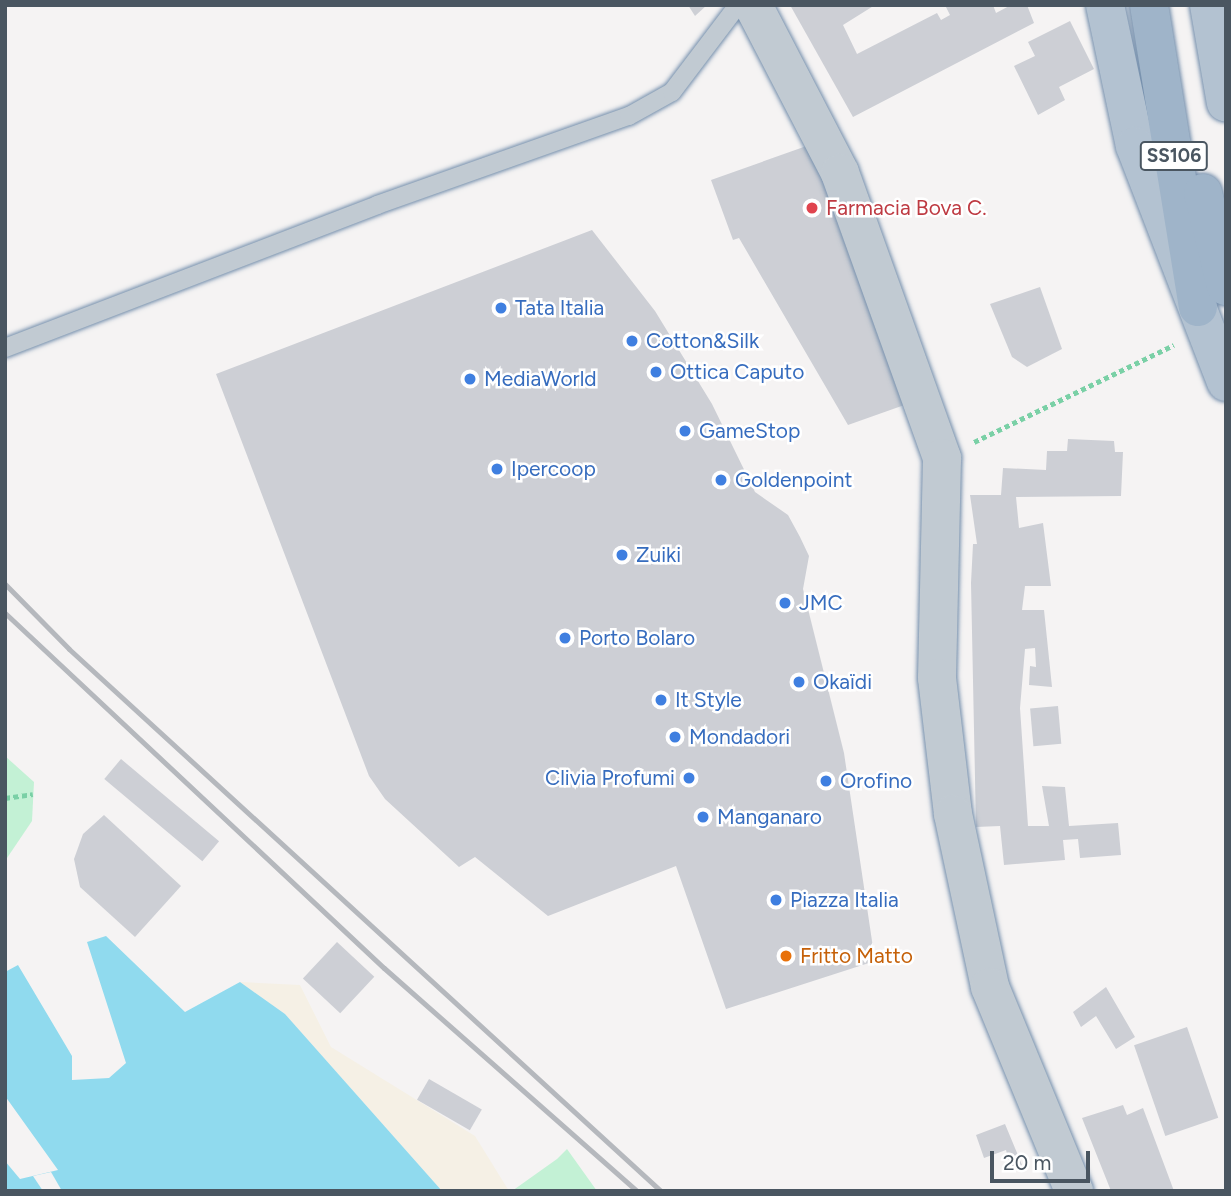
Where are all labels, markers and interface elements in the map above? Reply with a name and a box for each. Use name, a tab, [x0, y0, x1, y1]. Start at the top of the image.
road number: SS106	[1139, 140, 1209, 172]
place label: Farmacia Bova C.	[826, 195, 987, 221]
marker: Farmacia Bova C.	[804, 200, 820, 216]
place label: Tata Italia	[515, 295, 604, 321]
marker: Tata Italia	[493, 300, 509, 316]
place label: Cotton&Silk	[646, 328, 759, 354]
marker: Cotton&Silk	[624, 333, 640, 349]
place label: Ottica Caputo	[670, 359, 804, 385]
marker: Ottica Caputo	[648, 364, 664, 380]
place label: MediaWorld	[484, 366, 597, 392]
marker: MediaWorld	[462, 371, 478, 387]
place label: GameStop	[699, 418, 800, 444]
marker: GameStop	[677, 423, 693, 439]
place label: Ipercoop	[511, 456, 596, 482]
marker: Ipercoop	[489, 461, 505, 477]
place label: Goldenpoint	[735, 467, 852, 493]
marker: Goldenpoint	[713, 472, 729, 488]
place label: Zuiki	[636, 542, 681, 568]
marker: Zuiki	[614, 547, 630, 563]
place label: JMC	[799, 590, 843, 616]
marker: JMC	[777, 595, 793, 611]
place label: Porto Bolaro	[579, 625, 695, 651]
marker: Porto Bolaro	[557, 630, 573, 646]
place label: Okaïdi	[813, 669, 872, 695]
marker: Okaïdi	[791, 674, 807, 690]
place label: It Style	[675, 687, 742, 713]
marker: It Style	[653, 692, 669, 708]
place label: Mondadori	[689, 724, 790, 750]
marker: Mondadori	[667, 729, 683, 745]
place label: Clivia Profumi	[545, 765, 675, 791]
place label: Orofino	[840, 768, 912, 794]
marker: Clivia Profumi	[681, 770, 697, 786]
marker: Orofino	[818, 773, 834, 789]
place label: Manganaro	[717, 804, 822, 830]
marker: Manganaro	[695, 809, 711, 825]
place label: Piazza Italia	[790, 887, 899, 913]
marker: Piazza Italia	[768, 892, 784, 908]
place label: Fritto Matto	[800, 943, 913, 969]
marker: Fritto Matto	[778, 948, 794, 964]
scale bar	[993, 1136, 1093, 1180]
text: 20 m	[1003, 1150, 1051, 1175]

